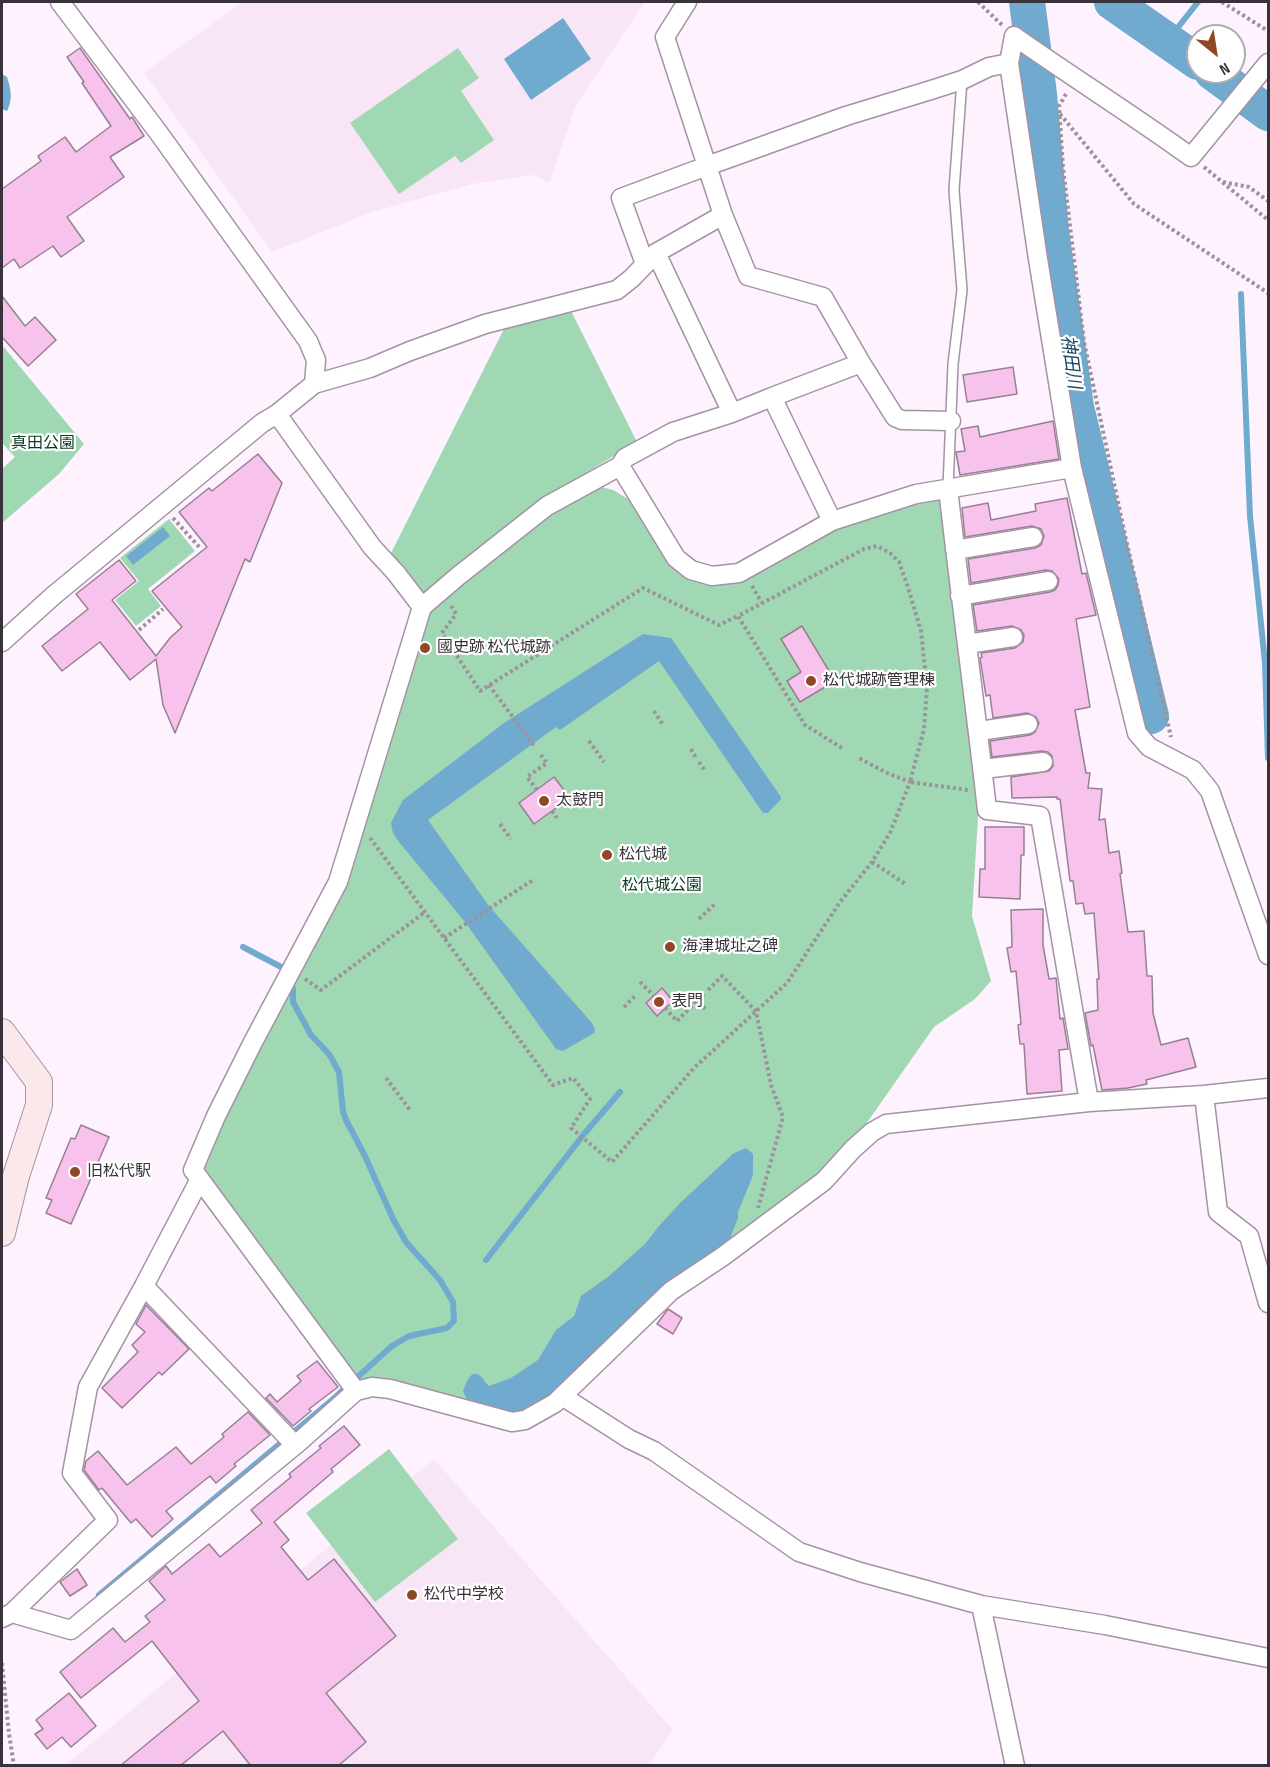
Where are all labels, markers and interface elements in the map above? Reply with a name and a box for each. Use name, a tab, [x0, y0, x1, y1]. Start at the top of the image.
north arrow	[1186, 24, 1246, 84]
text: N	[1216, 58, 1233, 79]
water label: 神田川	[1056, 334, 1084, 390]
park label: 真田公園	[11, 434, 75, 454]
place label: 國史跡 松代城跡	[437, 638, 552, 658]
marker: 國史跡 松代城跡	[418, 641, 432, 655]
place label: 松代城跡管理棟	[823, 671, 935, 691]
marker: 松代城跡管理棟	[804, 674, 818, 688]
place label: 太鼓門	[556, 791, 604, 811]
marker: 太鼓門	[537, 794, 551, 808]
place label: 松代城	[619, 845, 667, 865]
marker: 松代城	[600, 848, 614, 862]
park label: 松代城公園	[622, 876, 702, 896]
place label: 海津城址之碑	[682, 937, 778, 957]
marker: 海津城址之碑	[663, 940, 677, 954]
place label: 表門	[671, 992, 703, 1012]
marker: 表門	[652, 995, 666, 1009]
place label: 旧松代駅	[87, 1162, 151, 1182]
marker: 旧松代駅	[68, 1165, 82, 1179]
place label: 松代中学校	[424, 1585, 504, 1605]
marker: 松代中学校	[405, 1588, 419, 1602]

